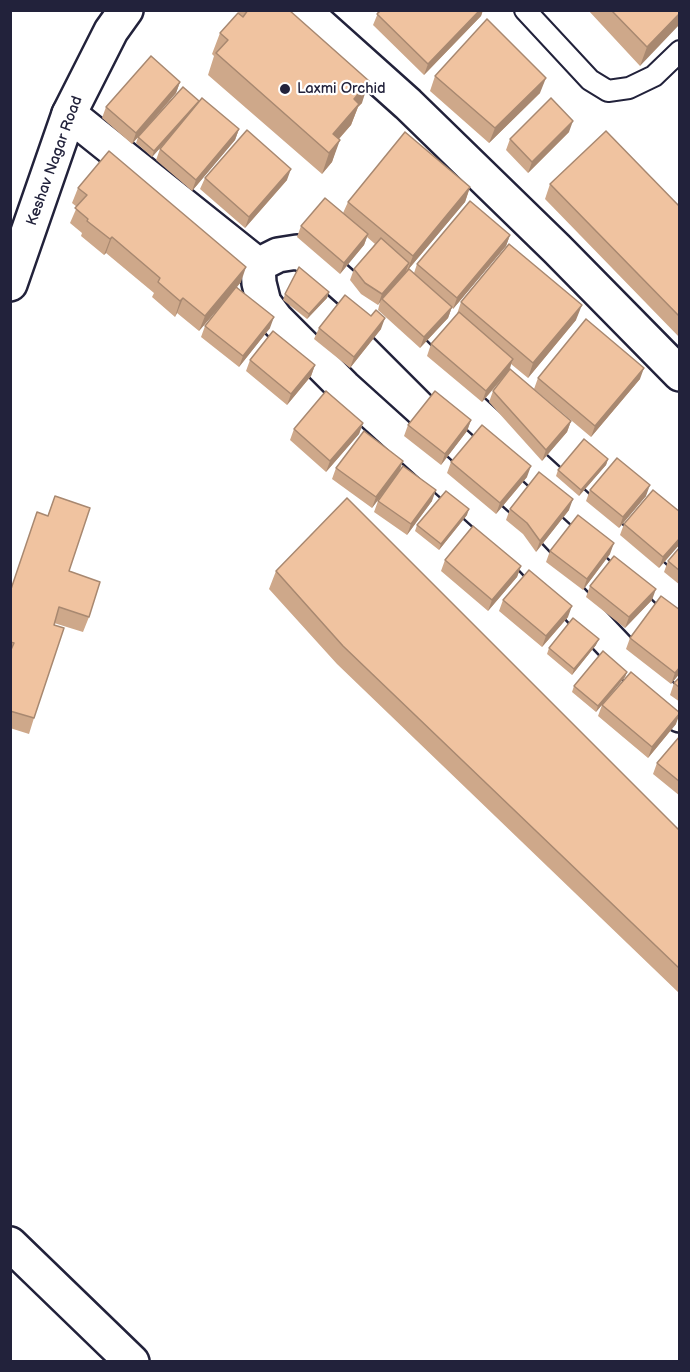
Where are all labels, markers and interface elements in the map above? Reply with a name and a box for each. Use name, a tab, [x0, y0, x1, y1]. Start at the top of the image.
place label: Laxmi Orchid	[297, 80, 386, 98]
marker: Laxmi Orchid	[278, 82, 292, 96]
street label: Keshav Nagar Road	[23, 94, 87, 228]

